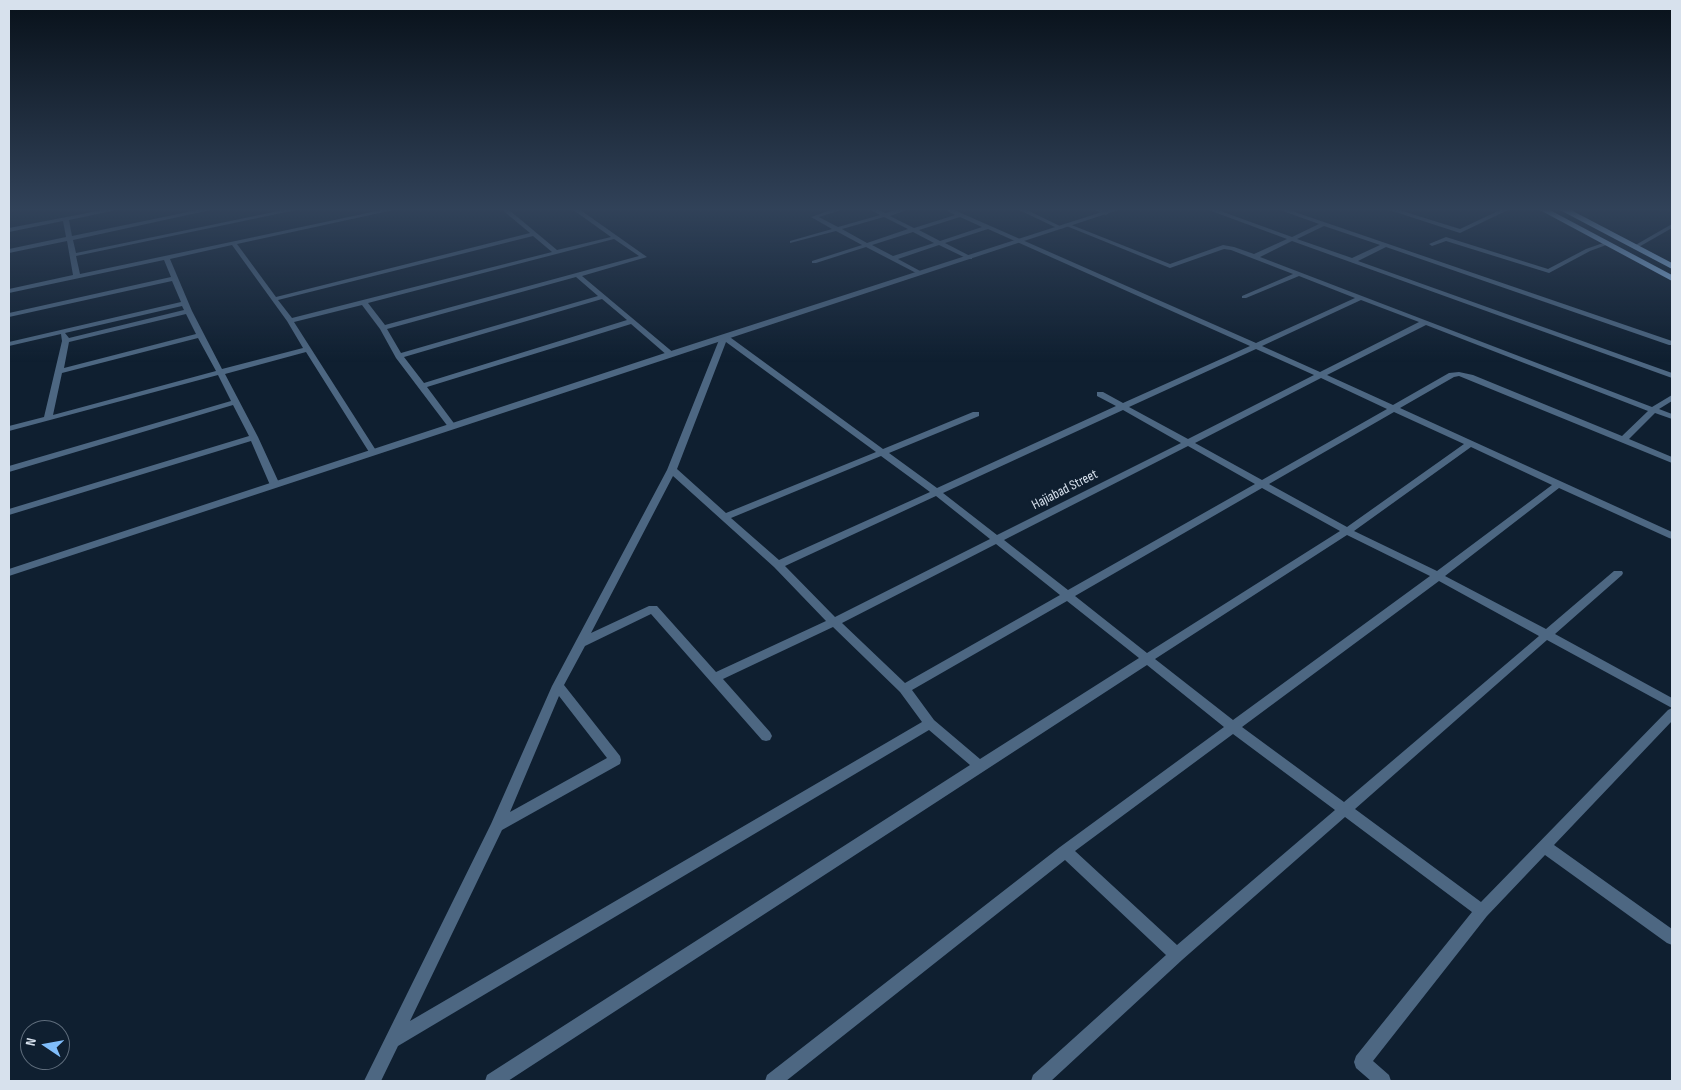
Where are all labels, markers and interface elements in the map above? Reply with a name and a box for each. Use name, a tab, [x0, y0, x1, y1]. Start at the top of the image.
street label: Hajiabad Street	[1029, 466, 1101, 514]
north arrow	[20, 1020, 70, 1070]
text: N	[22, 1037, 40, 1047]

